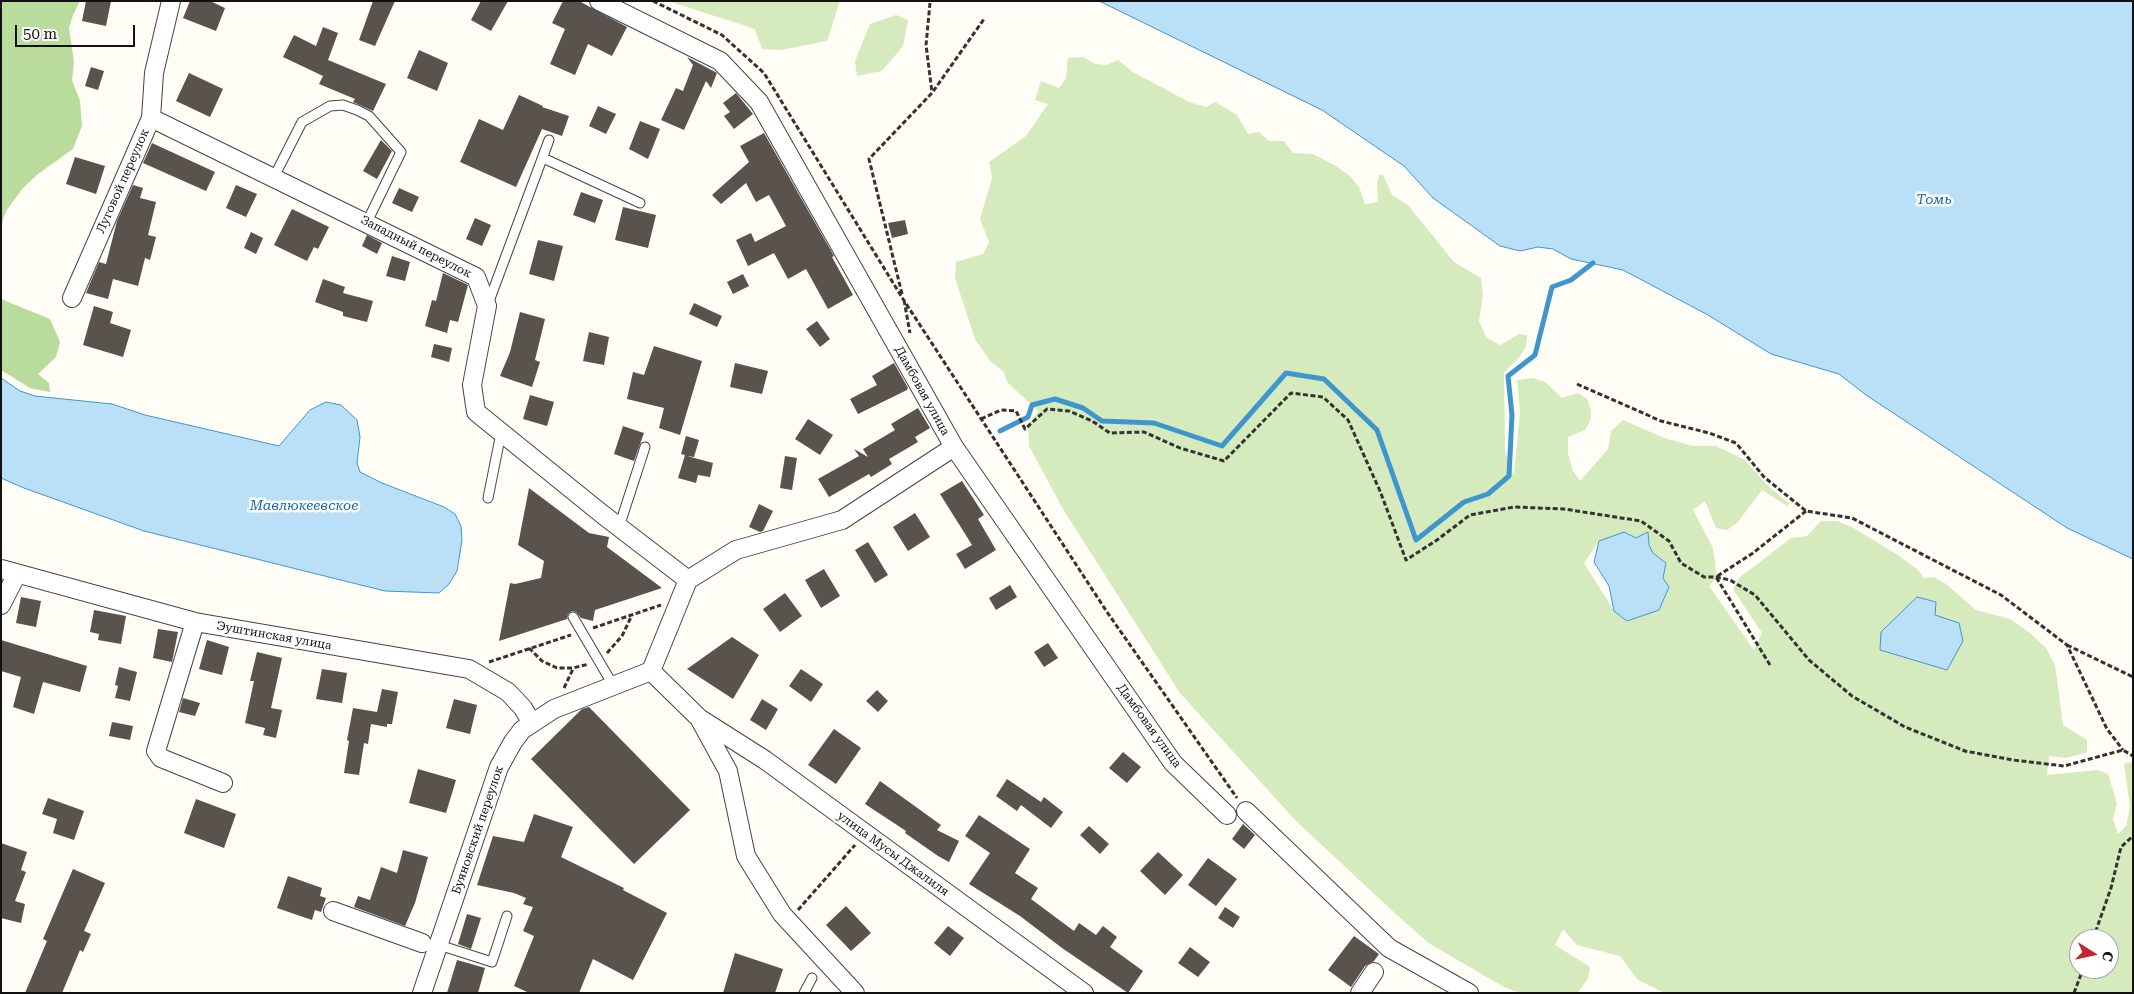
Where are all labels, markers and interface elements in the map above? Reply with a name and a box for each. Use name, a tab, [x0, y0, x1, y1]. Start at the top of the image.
scale bar	[18, 15, 138, 47]
text: 50 m	[23, 25, 57, 43]
street label: Луговой переулок	[93, 126, 153, 236]
water label: Томь	[1916, 192, 1952, 208]
street label: Западный переулок	[358, 213, 474, 281]
street label: Дамбовая улица	[891, 344, 953, 438]
water label: Мавлюкеевское	[250, 498, 358, 514]
street label: Эуштинская улица	[215, 619, 333, 653]
street label: Дамбовая улица	[1114, 681, 1184, 771]
street label: Буяновский переулок	[449, 764, 507, 896]
street label: улица Мусы Джалиля	[834, 809, 952, 899]
north arrow	[2069, 929, 2119, 979]
text: С	[2099, 950, 2117, 963]

